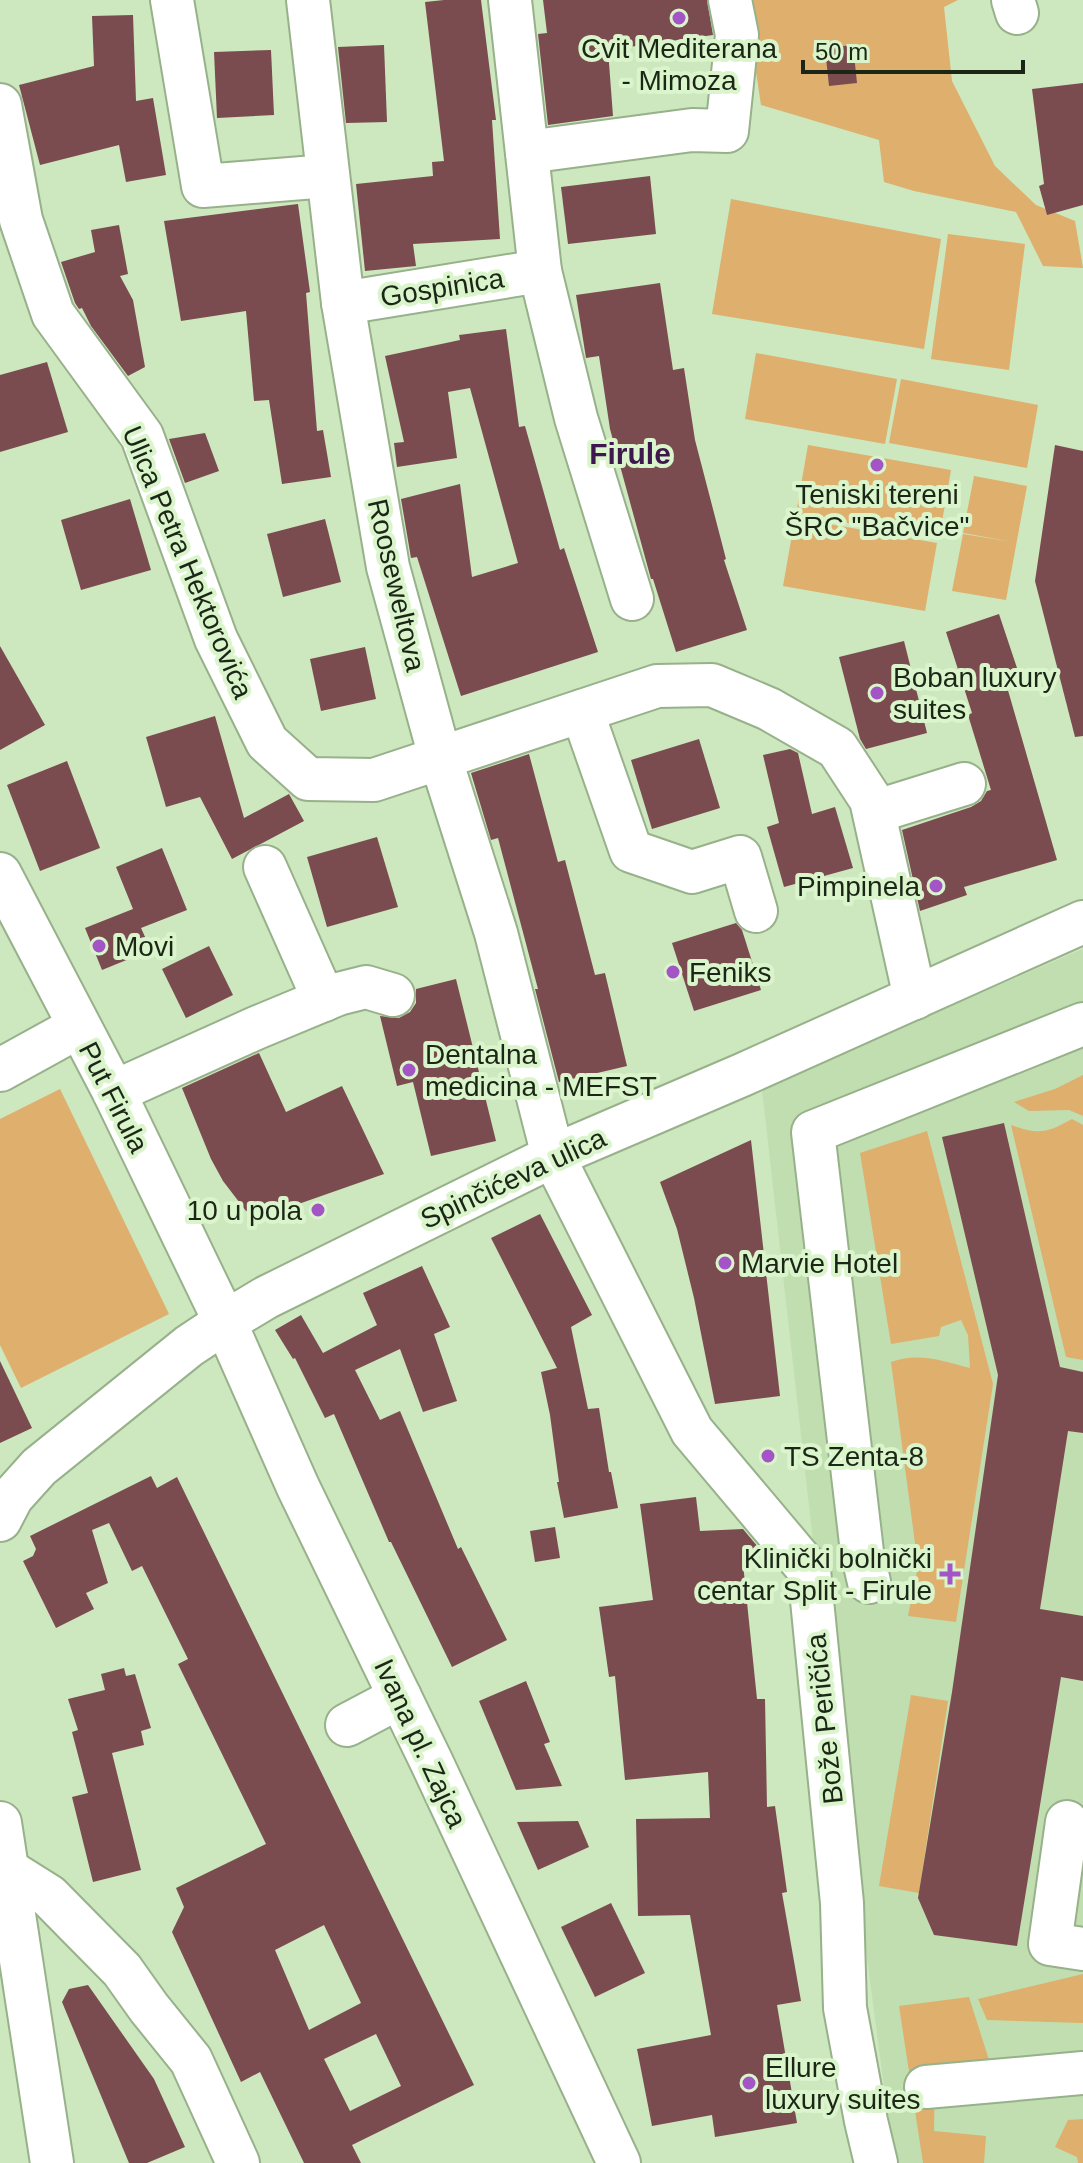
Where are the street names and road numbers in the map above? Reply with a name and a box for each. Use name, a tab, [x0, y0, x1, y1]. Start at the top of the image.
street label: Gospinica	[378, 262, 506, 313]
street label: Ulica Petra Hektorovića	[116, 421, 259, 703]
street label: Rooseweltova	[362, 496, 431, 675]
street label: Put Firula	[73, 1037, 155, 1158]
street label: Spinčićeva ulica	[416, 1122, 611, 1235]
street label: Bože Peričića	[800, 1632, 849, 1806]
street label: Ivana pl. Zajca	[368, 1654, 473, 1833]

